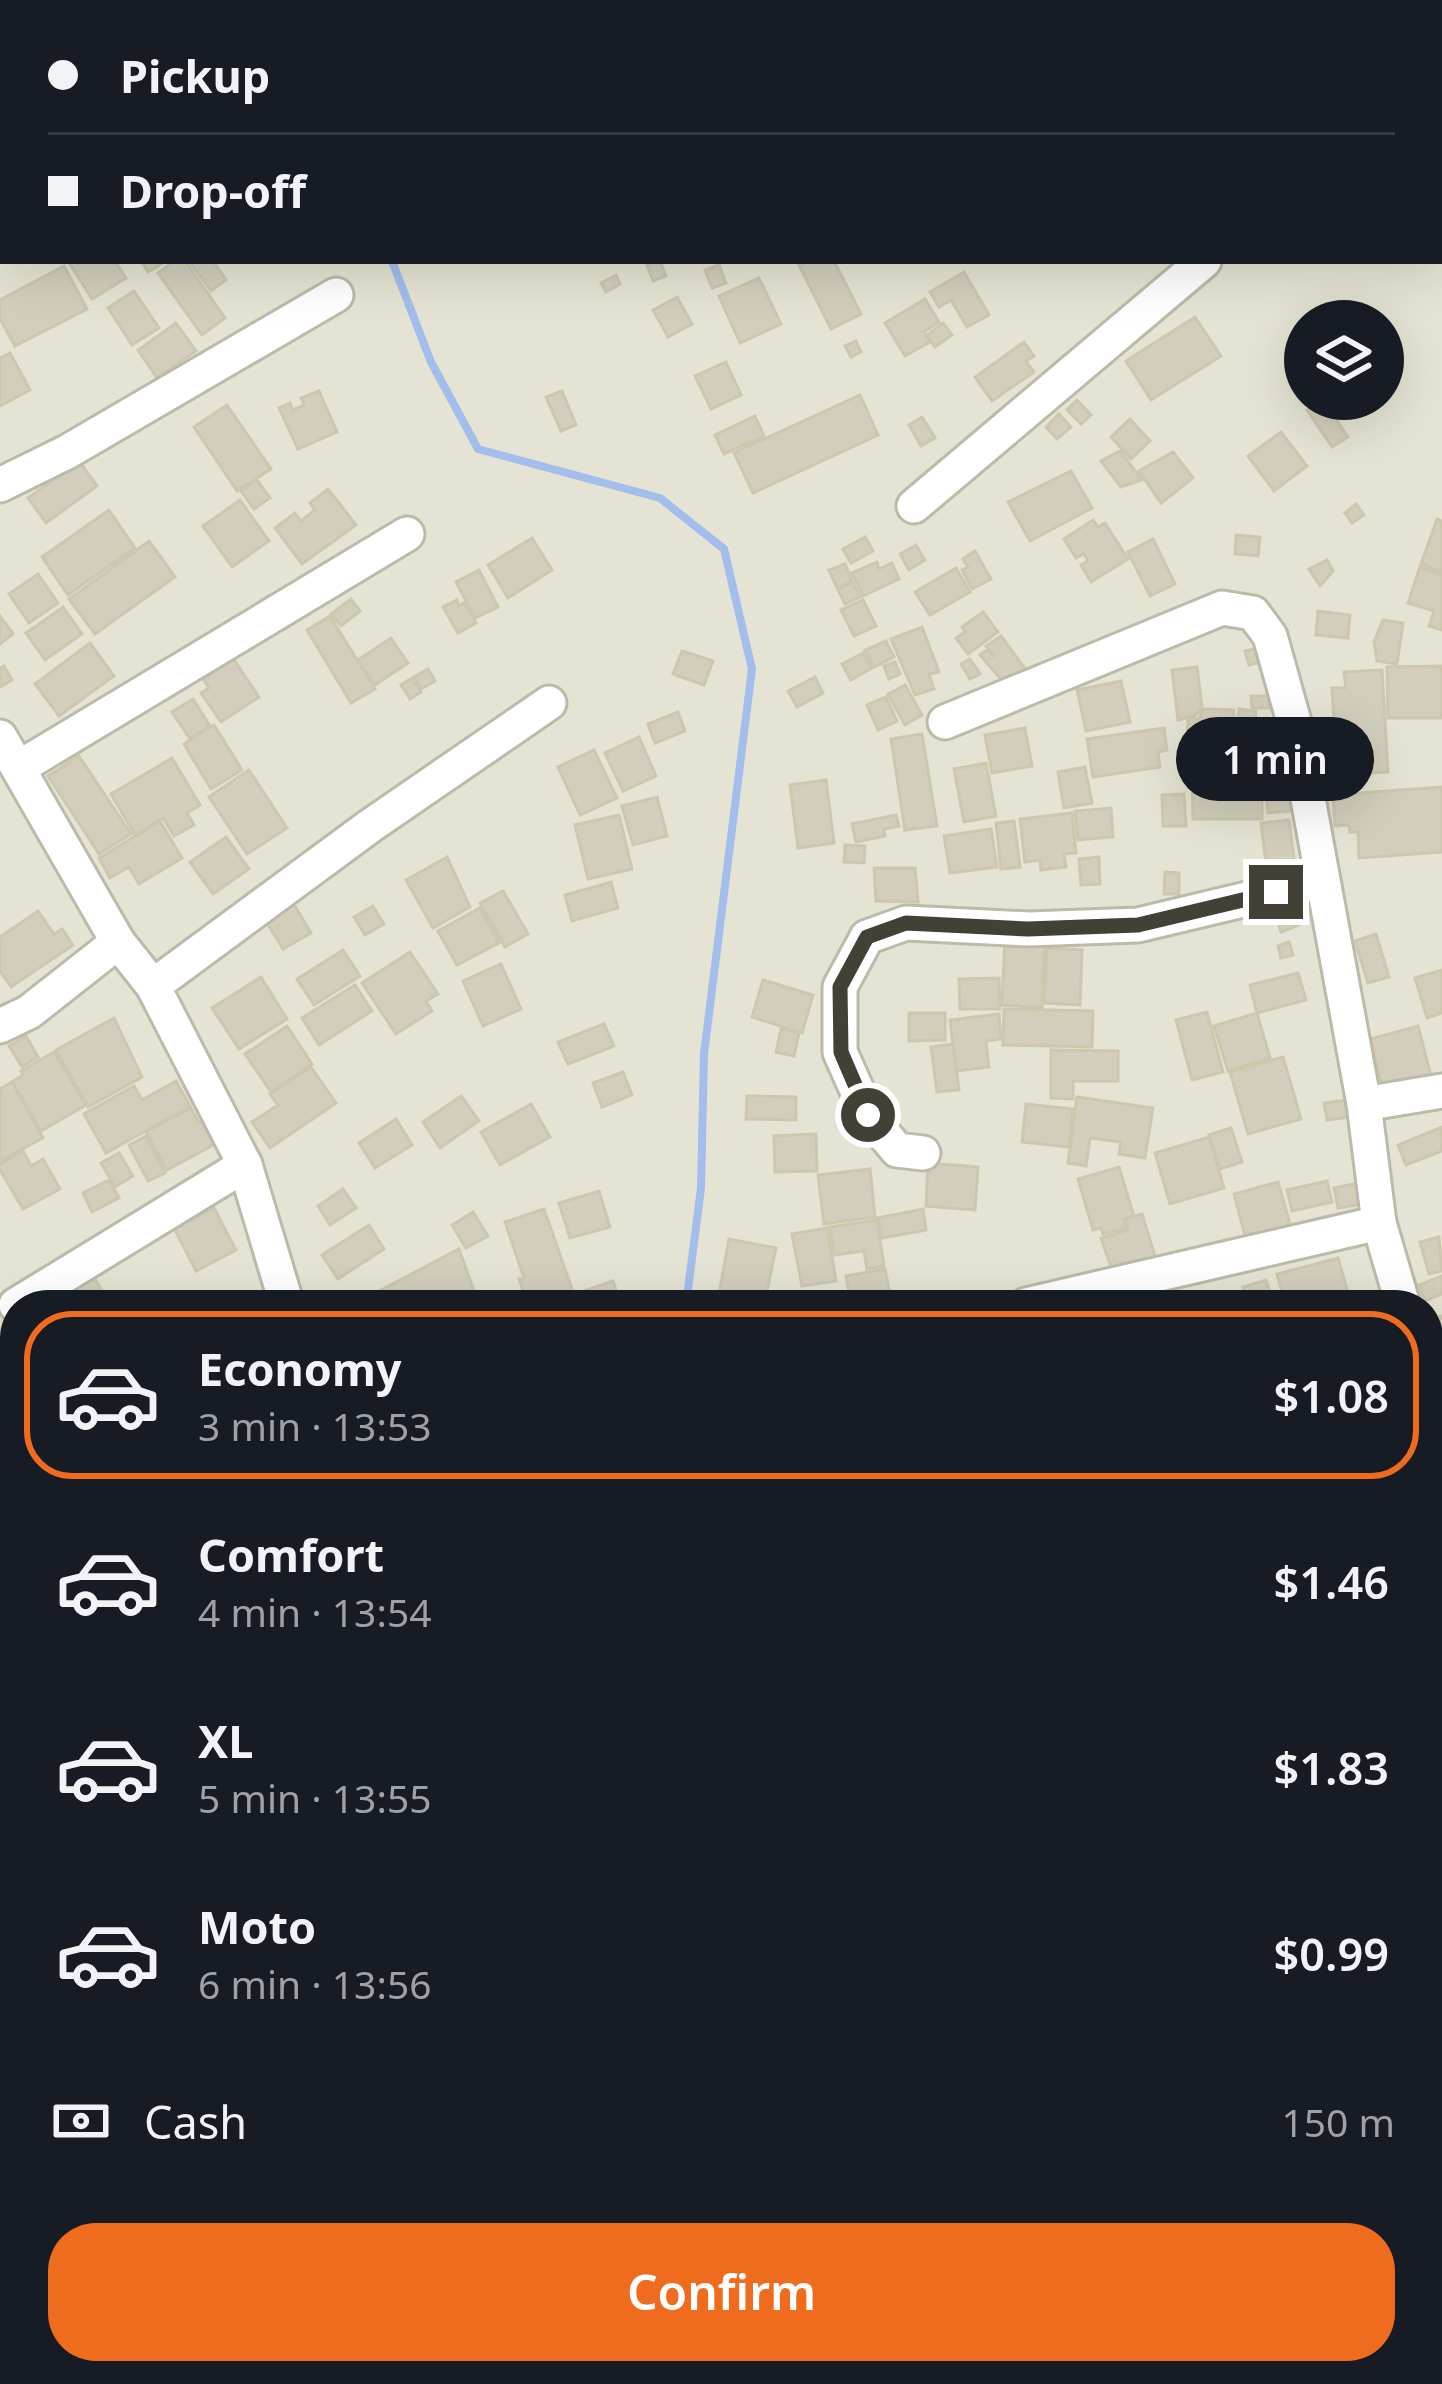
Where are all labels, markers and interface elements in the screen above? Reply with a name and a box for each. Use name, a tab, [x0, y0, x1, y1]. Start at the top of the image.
text: Pickup	[120, 45, 270, 106]
text: Drop-off	[120, 160, 306, 221]
map controls	[1284, 300, 1404, 420]
button: layers	[1284, 300, 1404, 420]
callout: 1 min	[1177, 718, 1375, 802]
text: 1 min	[1222, 732, 1328, 785]
route end	[1249, 865, 1303, 919]
route start	[841, 1088, 895, 1142]
text: Economy	[198, 1338, 402, 1399]
icon: car	[54, 1341, 162, 1449]
text: $1.08	[1274, 1365, 1389, 1426]
text: 3 min · 13:53	[198, 1399, 432, 1452]
text: Comfort	[198, 1524, 384, 1585]
icon: car	[54, 1527, 162, 1635]
text: $1.46	[1274, 1551, 1389, 1612]
text: 4 min · 13:54	[198, 1585, 432, 1638]
text: XL	[198, 1710, 253, 1771]
icon: car	[54, 1713, 162, 1821]
text: $1.83	[1274, 1737, 1389, 1798]
text: 5 min · 13:55	[198, 1771, 432, 1824]
text: Moto	[198, 1896, 316, 1957]
icon: car	[54, 1899, 162, 2007]
text: $0.99	[1274, 1923, 1389, 1984]
text: 6 min · 13:56	[198, 1957, 432, 2010]
icon: cash	[48, 2088, 114, 2154]
text: Cash	[144, 2091, 247, 2152]
text: 150 m	[1281, 2095, 1395, 2148]
button: Confirm	[48, 2223, 1395, 2361]

